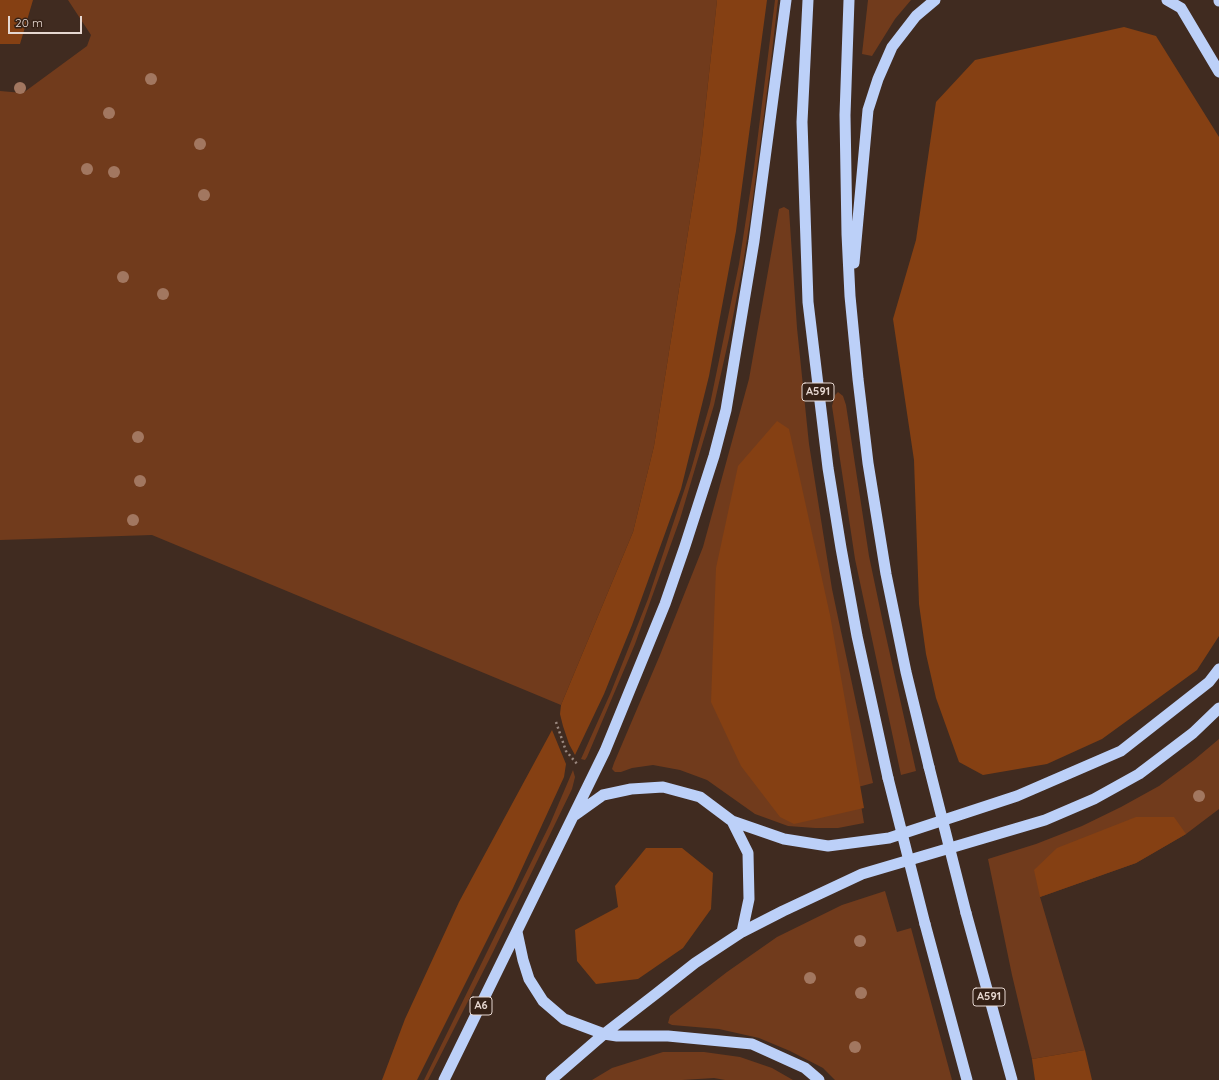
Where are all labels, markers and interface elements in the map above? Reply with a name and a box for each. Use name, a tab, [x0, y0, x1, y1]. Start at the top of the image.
scale bar	[10, 8, 84, 34]
text: 20 m	[15, 15, 43, 30]
road number: A591	[802, 383, 834, 401]
road number: A591	[973, 988, 1005, 1006]
road number: A6	[470, 997, 492, 1015]

